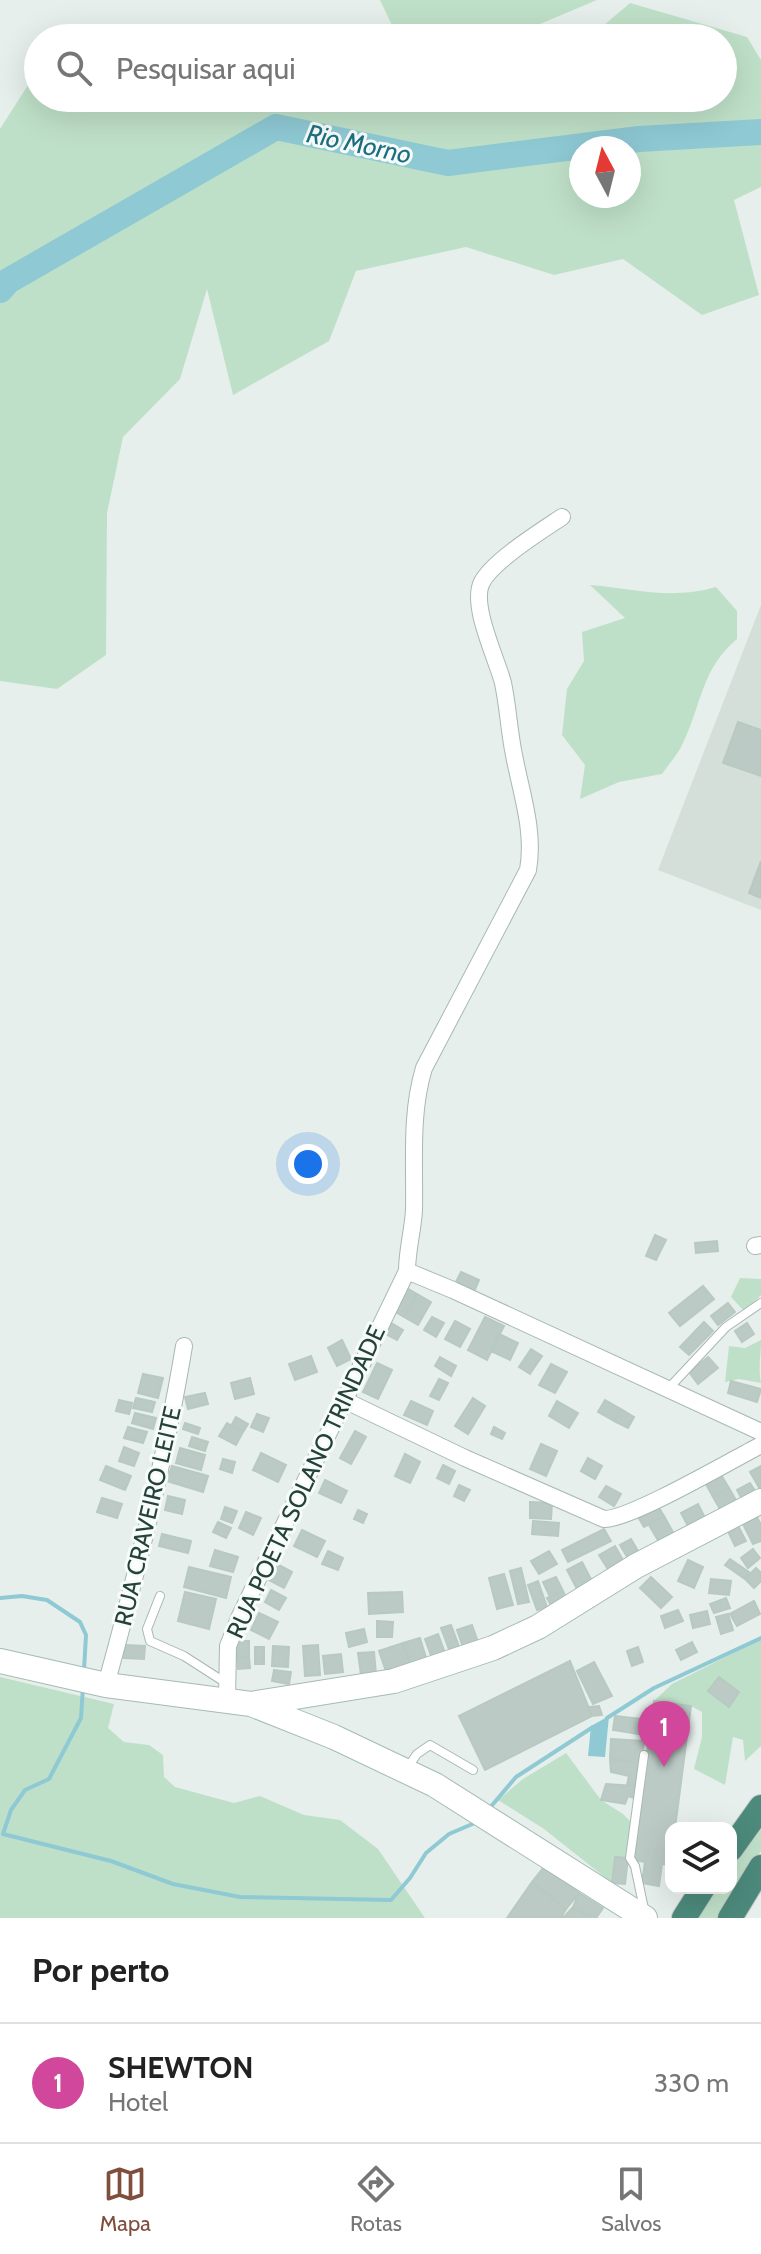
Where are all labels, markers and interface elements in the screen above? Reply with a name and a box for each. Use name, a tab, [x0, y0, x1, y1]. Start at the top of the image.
search box	[24, 24, 737, 112]
icon: search	[52, 46, 96, 90]
text: Pesquisar aqui	[116, 50, 296, 87]
water label: Rio Morno	[304, 117, 414, 171]
north arrow	[569, 136, 641, 208]
your location	[288, 1144, 328, 1184]
street label: RUA POETA SOLANO TRINDADE	[220, 1321, 391, 1643]
street label: RUA CRAVEIRO LEITE	[108, 1403, 187, 1628]
pin: 1	[638, 1701, 690, 1767]
map controls	[665, 1822, 737, 1894]
button: layers	[665, 1822, 737, 1894]
text: Por perto	[32, 1949, 169, 1991]
text: SHEWTON	[108, 2049, 253, 2086]
text: 1	[53, 2067, 63, 2099]
text: 330 m	[654, 2067, 729, 2099]
text: Hotel	[108, 2086, 168, 2118]
tab: Mapa	[100, 2162, 151, 2237]
tab: Rotas	[350, 2162, 402, 2237]
tab: Salvos	[601, 2162, 661, 2237]

